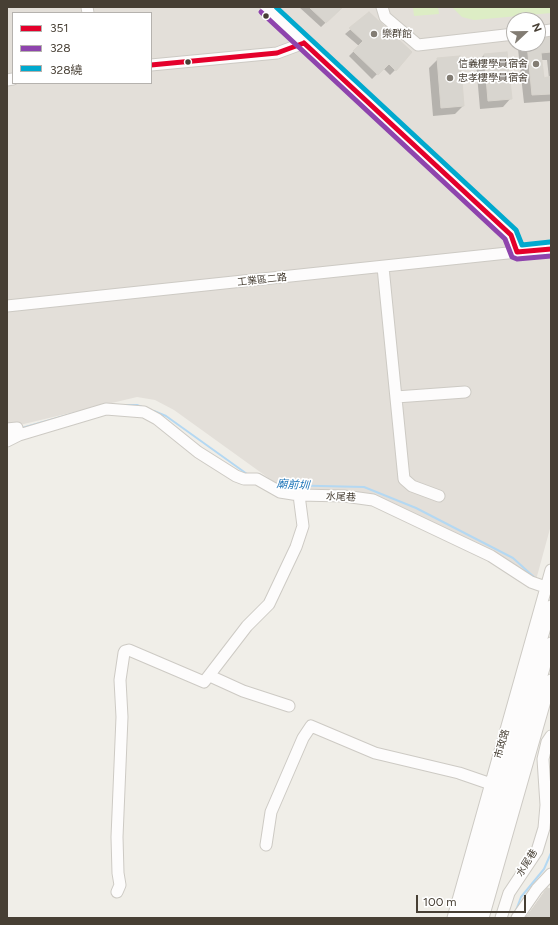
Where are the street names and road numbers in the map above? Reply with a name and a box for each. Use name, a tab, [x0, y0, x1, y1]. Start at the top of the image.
street label: 工業區二路	[237, 271, 287, 289]
street label: 水尾巷	[326, 490, 356, 504]
street label: 市政路	[492, 728, 512, 760]
street label: 水尾巷	[514, 847, 540, 879]

